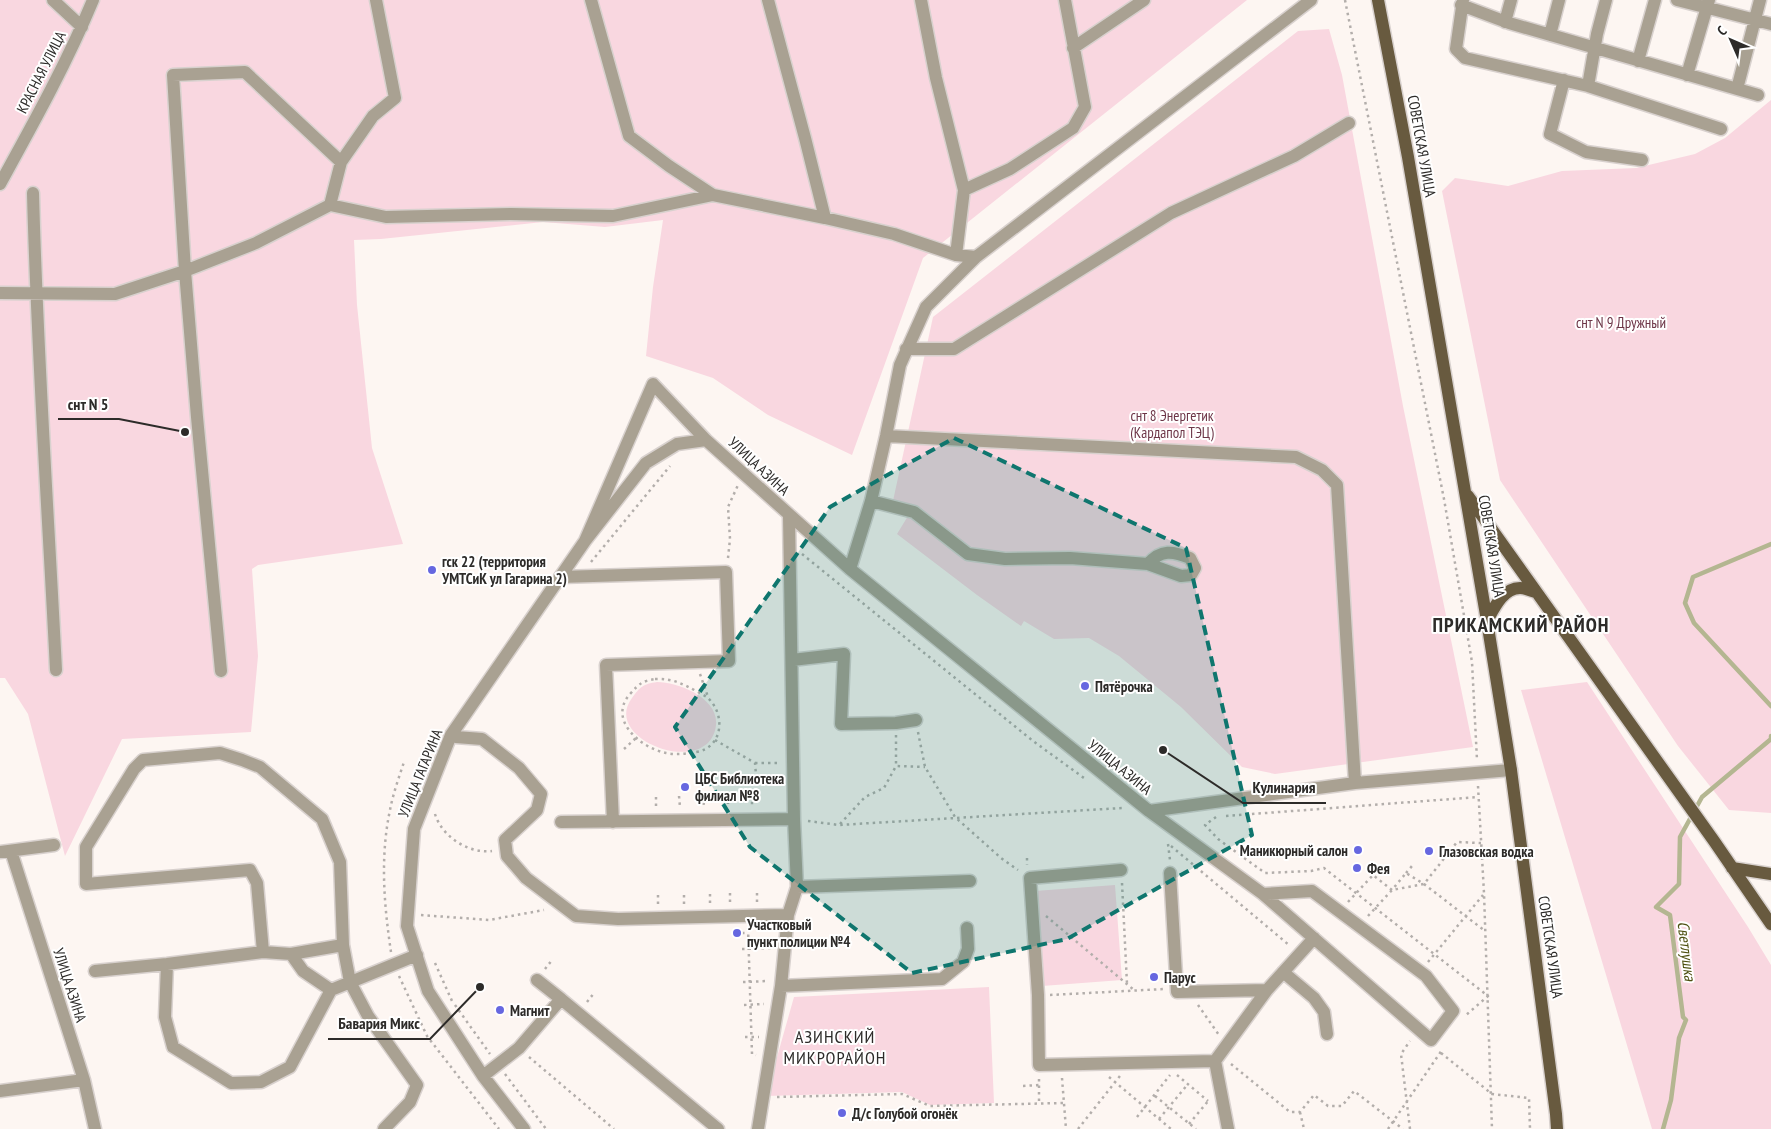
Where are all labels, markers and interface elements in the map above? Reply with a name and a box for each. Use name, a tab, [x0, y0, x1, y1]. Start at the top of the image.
north arrow	[1706, 15, 1756, 65]
text: С	[1713, 22, 1731, 39]
street label: КРАСНАЯ УЛИЦА	[12, 27, 70, 116]
street label: СОВЕТСКАЯ УЛИЦА	[1404, 94, 1440, 199]
park label: снт N 9 Дружный	[1576, 313, 1666, 332]
callout: снт N 5	[58, 388, 119, 419]
text: снт N 5	[68, 394, 108, 414]
park label: снт 8 Энергетик (Кардапол ТЭЦ)	[1130, 406, 1214, 442]
street label: УЛИЦА АЗИНА	[724, 433, 794, 500]
street label: СОВЕТСКАЯ УЛИЦА	[1475, 494, 1510, 599]
place label: гск 22 (территория УМТСиК ул Гагарина 2)	[441, 552, 567, 588]
marker: гск 22 (территория УМТСиК ул Гагарина 2)	[426, 564, 438, 576]
district label: ПРИКАМСКИЙ РАЙОН	[1433, 612, 1609, 638]
place label: Пятёрочка	[1095, 677, 1153, 696]
marker: Пятёрочка	[1079, 680, 1091, 692]
street label: УЛИЦА ГАГАРИНА	[394, 725, 447, 820]
street label: УЛИЦА АЗИНА	[1084, 735, 1157, 799]
place label: ЦБС Библиотека филиал №8	[695, 769, 784, 805]
callout: Кулинария	[1243, 772, 1326, 803]
text: Кулинария	[1253, 777, 1316, 797]
marker: ЦБС Библиотека филиал №8	[679, 781, 691, 793]
place label: Маникюрный салон	[1240, 841, 1348, 860]
place label: Глазовская водка	[1439, 842, 1534, 861]
marker: Маникюрный салон	[1352, 844, 1364, 856]
marker: Глазовская водка	[1423, 845, 1435, 857]
place label: Фея	[1367, 859, 1390, 878]
marker: Фея	[1351, 862, 1363, 874]
street label: СОВЕТСКАЯ УЛИЦА	[1534, 895, 1568, 1000]
place label: Участковый пункт полиции №4	[746, 915, 850, 951]
water label: Светлушка	[1673, 920, 1701, 983]
marker: Участковый пункт полиции №4	[731, 927, 743, 939]
street label: УЛИЦА АЗИНА	[49, 946, 91, 1025]
place label: Парус	[1164, 968, 1197, 987]
marker: Парус	[1148, 971, 1160, 983]
place label: Магнит	[510, 1001, 550, 1020]
marker: Магнит	[494, 1004, 506, 1016]
callout: Бавария Микс	[328, 1008, 430, 1039]
text: Бавария Микс	[338, 1013, 420, 1033]
district label: АЗИНСКИЙ МИКРОРАЙОН	[784, 1025, 886, 1069]
place label: Д/с Голубой огонёк	[852, 1104, 959, 1123]
marker: Д/с Голубой огонёк	[836, 1107, 848, 1119]

